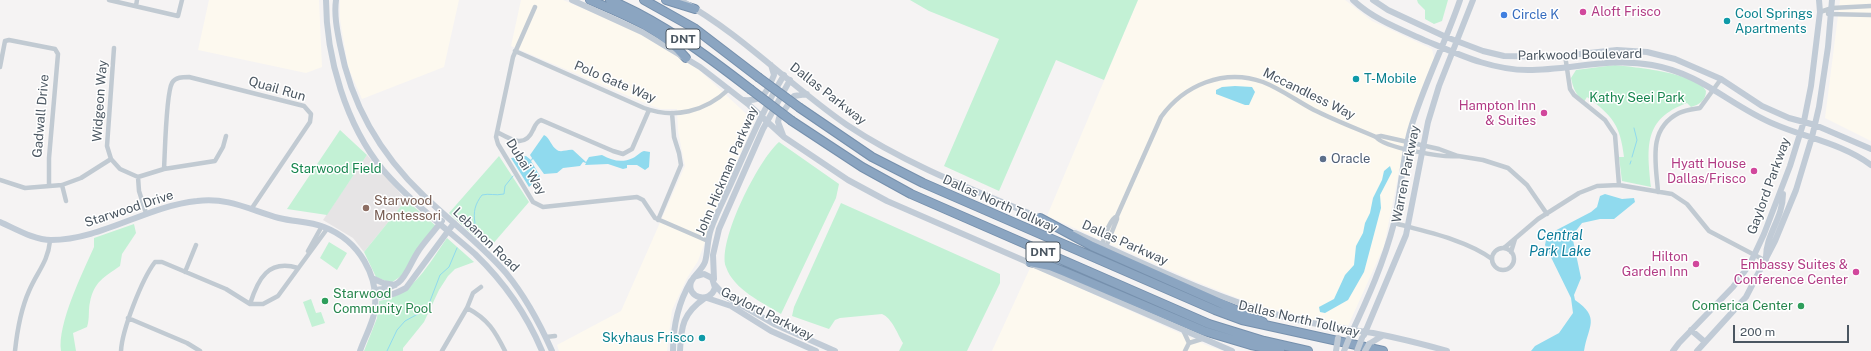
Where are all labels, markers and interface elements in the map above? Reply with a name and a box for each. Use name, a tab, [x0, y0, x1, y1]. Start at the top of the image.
place label: Aloft Frisco	[1591, 4, 1661, 20]
place label: Cool Springs Apartments	[1735, 6, 1813, 37]
place label: Circle K	[1512, 7, 1559, 23]
marker: Aloft Frisco	[1578, 7, 1588, 17]
marker: Circle K	[1499, 10, 1509, 20]
marker: Cool Springs Apartments	[1722, 16, 1732, 26]
road number: DNT	[666, 29, 700, 49]
street label: Parkwood Boulevard	[1518, 46, 1642, 64]
street label: Polo Gate Way	[572, 58, 658, 106]
street label: Widgeon Way	[89, 59, 111, 143]
street label: Dallas Parkway	[787, 59, 869, 129]
street label: Mccandless Way	[1260, 65, 1358, 123]
place label: T-Mobile	[1364, 71, 1417, 87]
street label: Quail Run	[247, 73, 307, 105]
street label: Gadwall Drive	[30, 74, 52, 158]
marker: T-Mobile	[1351, 74, 1361, 84]
park label: Kathy Seei Park	[1589, 90, 1685, 106]
place label: Hampton Inn & Suites	[1459, 98, 1536, 129]
street label: John Hickman Parkway	[693, 104, 761, 238]
marker: Hampton Inn & Suites	[1539, 108, 1549, 118]
street label: Warren Parkway	[1389, 124, 1423, 224]
street label: Gaylord Parkway	[1744, 135, 1794, 237]
street label: Dubai Way	[503, 136, 549, 198]
place label: Oracle	[1331, 151, 1370, 167]
marker: Oracle	[1318, 154, 1328, 164]
place label: Hyatt House Dallas/Frisco	[1667, 156, 1746, 187]
park label: Starwood Field	[290, 161, 382, 177]
marker: Hyatt House Dallas/Frisco	[1749, 166, 1759, 176]
street label: Dallas North Tollway	[940, 172, 1060, 236]
street label: Starwood Drive	[83, 187, 175, 231]
place label: Starwood Montessori	[374, 193, 441, 224]
marker: Starwood Montessori	[361, 203, 371, 213]
street label: Lebanon Road	[450, 205, 522, 275]
street label: Dallas Parkway	[1080, 217, 1170, 269]
water label: Central Park Lake	[1529, 228, 1591, 260]
road number: DNT	[1026, 242, 1060, 262]
place label: Hilton Garden Inn	[1622, 249, 1688, 280]
place label: Embassy Suites & Conference Center	[1734, 257, 1848, 288]
marker: Hilton Garden Inn	[1691, 259, 1701, 269]
marker: Embassy Suites & Conference Center	[1851, 267, 1861, 277]
street label: Gaylord Parkway	[718, 284, 816, 344]
place label: Starwood Community Pool	[333, 286, 432, 317]
marker: Starwood Community Pool	[320, 296, 330, 306]
street label: Dallas North Tollway	[1237, 297, 1361, 341]
place label: Comerica Center	[1692, 298, 1793, 314]
marker: Comerica Center	[1796, 301, 1806, 311]
scale bar	[1735, 317, 1851, 343]
text: 200 m	[1740, 325, 1775, 339]
place label: Skyhaus Frisco	[602, 330, 694, 346]
marker: Skyhaus Frisco	[697, 333, 707, 343]

